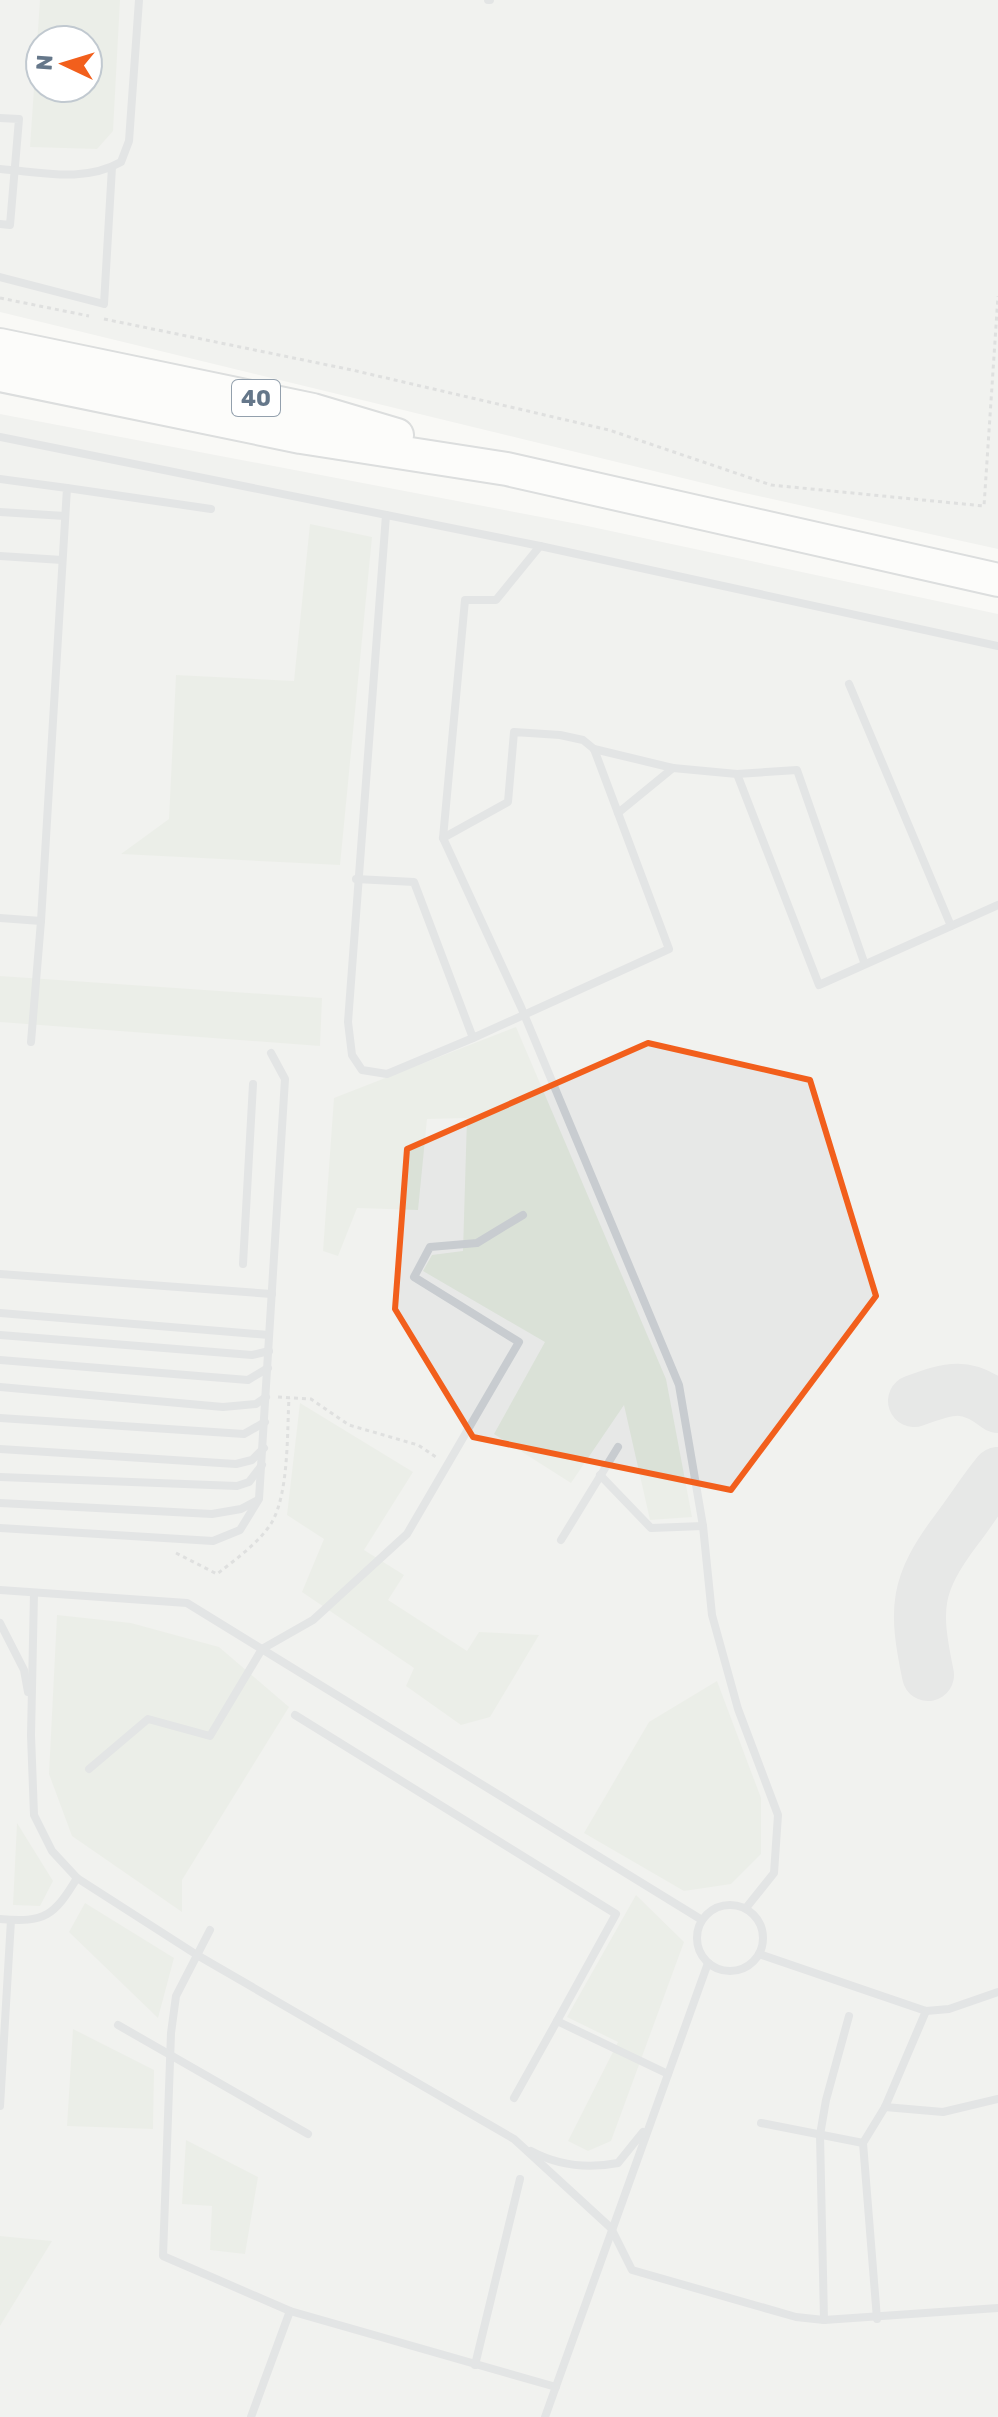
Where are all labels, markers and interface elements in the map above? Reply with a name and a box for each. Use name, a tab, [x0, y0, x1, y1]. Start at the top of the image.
north arrow	[24, 24, 104, 104]
text: N	[31, 54, 59, 71]
road number: 40	[232, 380, 280, 416]

